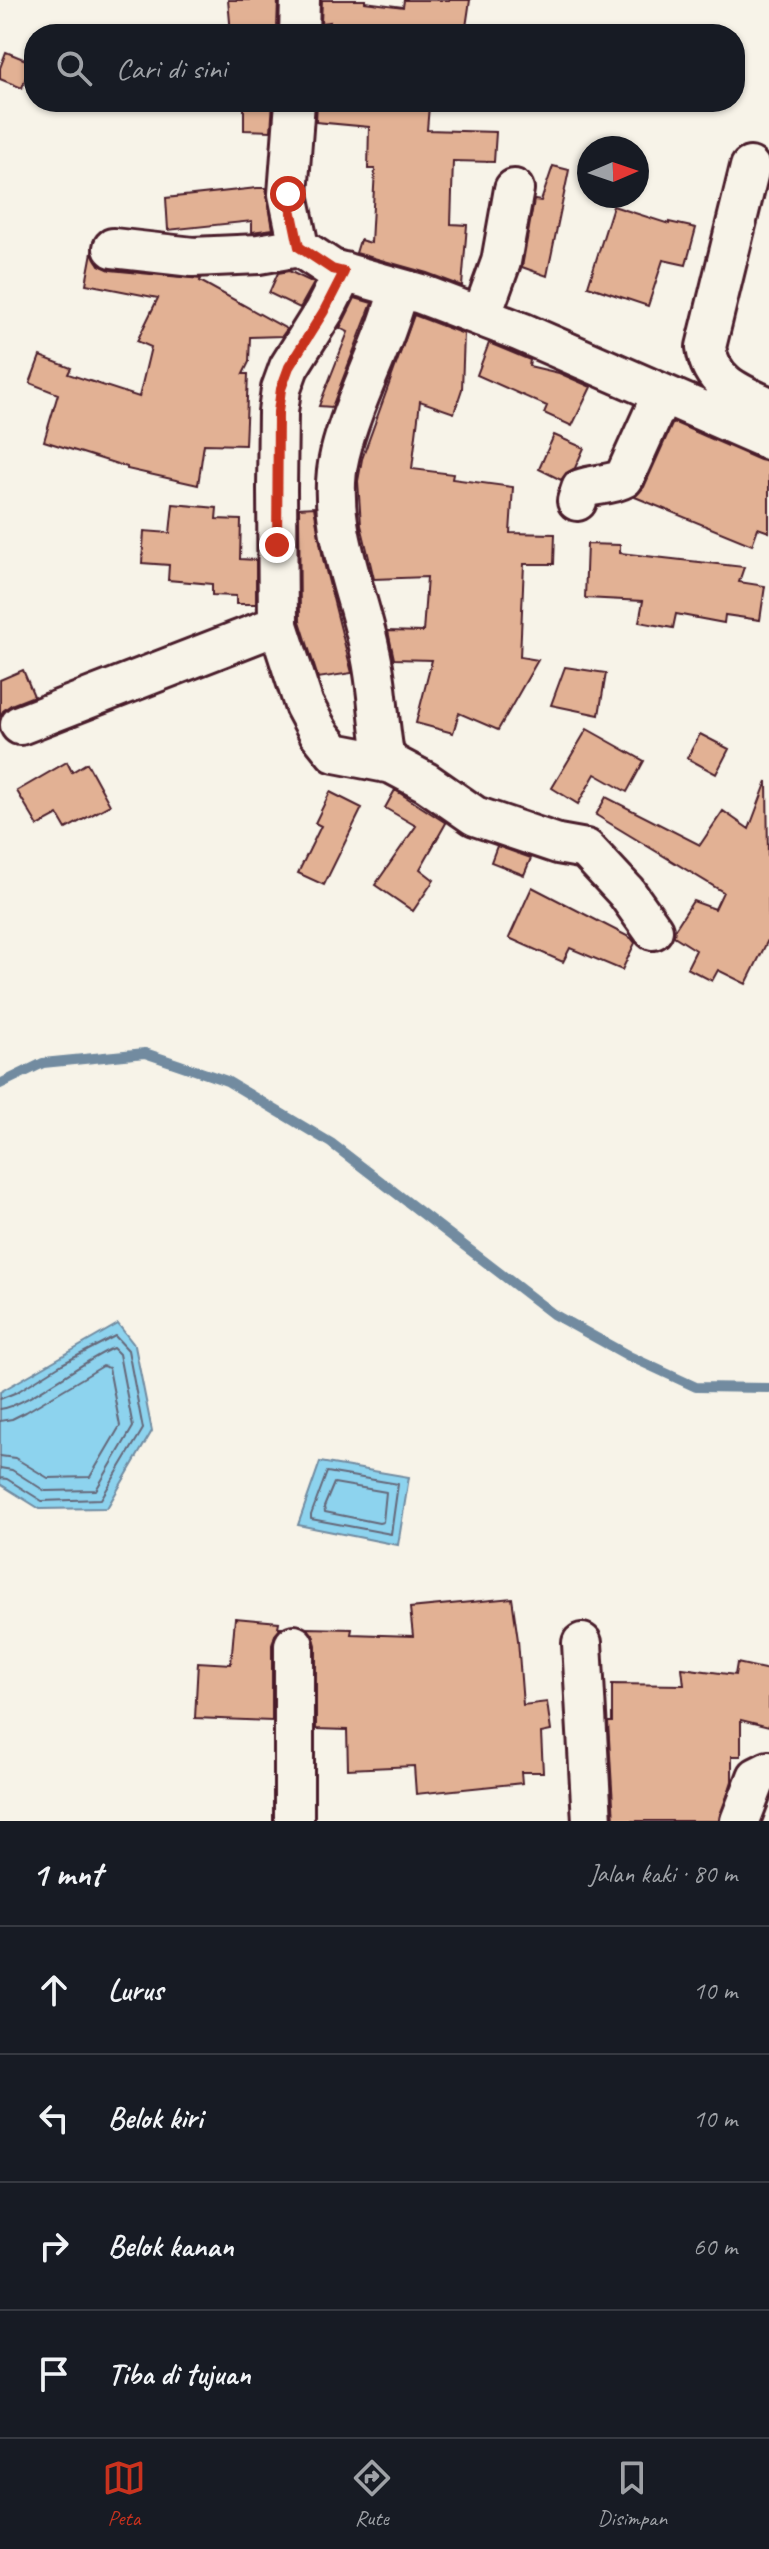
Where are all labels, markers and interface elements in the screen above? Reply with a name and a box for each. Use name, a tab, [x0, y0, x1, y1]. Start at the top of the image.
search box	[24, 24, 745, 112]
icon: search	[52, 46, 96, 90]
text: Cari di sini	[116, 49, 227, 87]
north arrow	[577, 136, 649, 208]
route start	[270, 176, 306, 212]
route end	[259, 527, 295, 563]
text: 1 mnt	[32, 1852, 102, 1895]
text: Jalan kaki · 80 m	[589, 1857, 737, 1890]
icon: ahead	[32, 1968, 76, 2012]
text: Lurus	[108, 1971, 163, 2009]
text: 10 m	[693, 1974, 737, 2007]
icon: left	[32, 2096, 76, 2140]
text: Belok kiri	[108, 2099, 203, 2137]
text: 10 m	[693, 2102, 737, 2135]
icon: right	[32, 2224, 76, 2268]
text: Belok kanan	[108, 2227, 233, 2265]
text: 60 m	[693, 2230, 737, 2263]
icon: arrive	[32, 2352, 76, 2396]
text: Tiba di tujuan	[108, 2355, 251, 2393]
tab: Peta	[102, 2456, 146, 2532]
tab: Rute	[350, 2456, 394, 2532]
tab: Disimpan	[598, 2456, 667, 2532]

